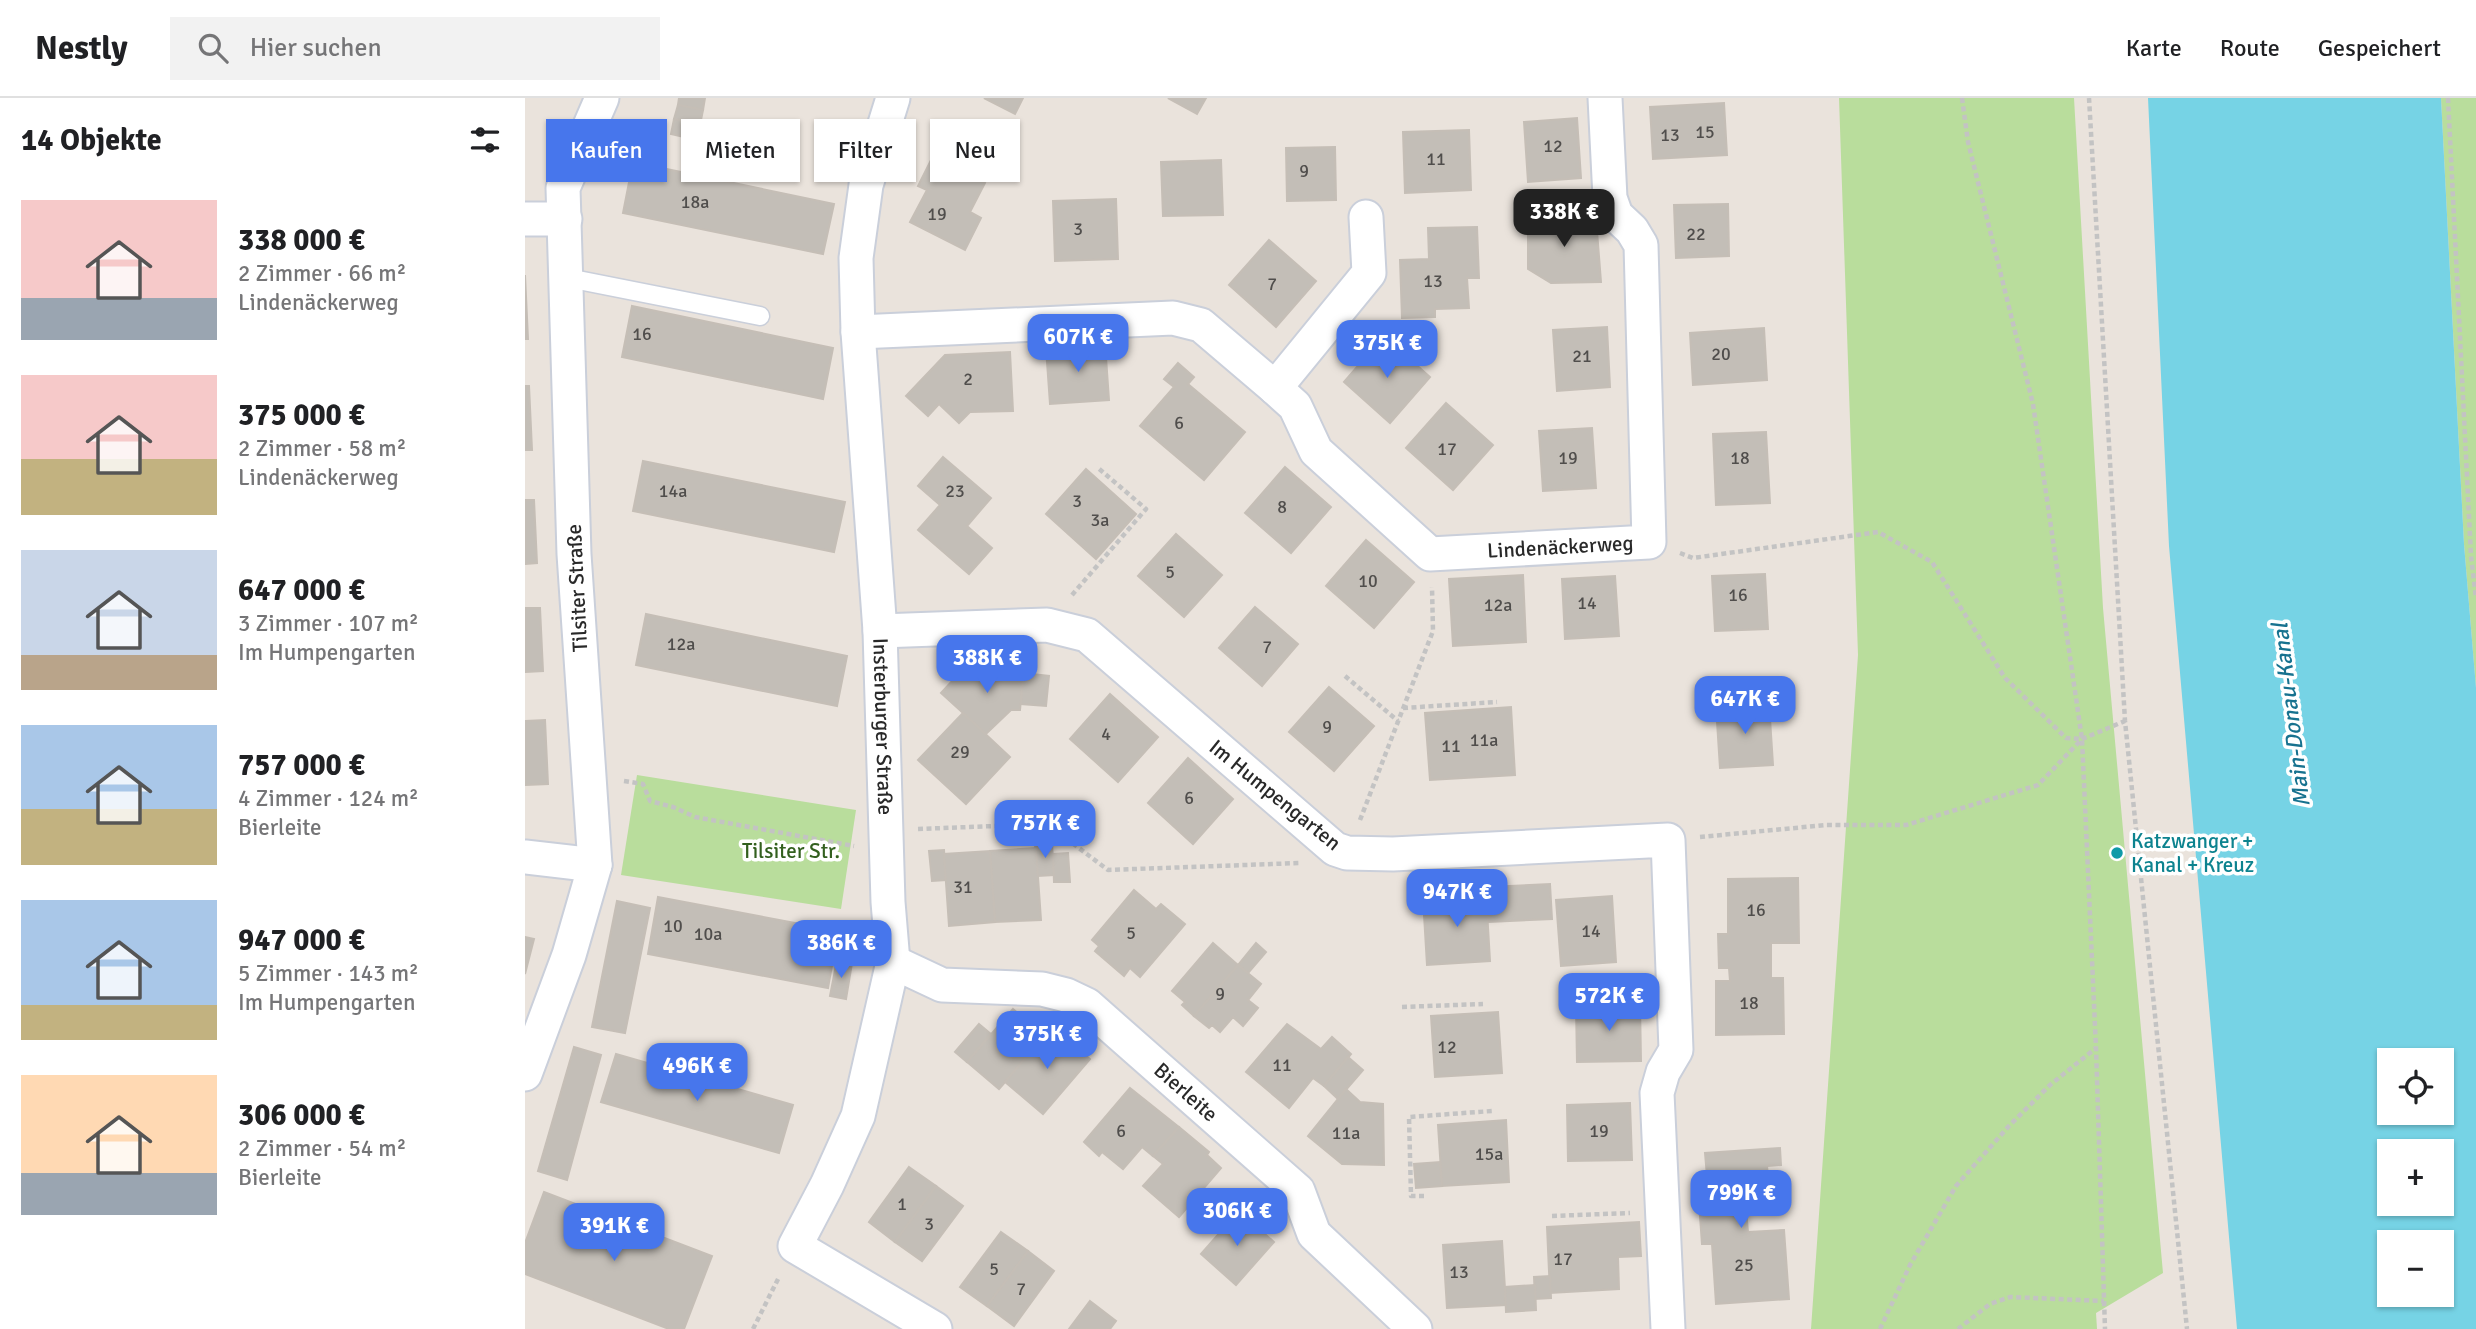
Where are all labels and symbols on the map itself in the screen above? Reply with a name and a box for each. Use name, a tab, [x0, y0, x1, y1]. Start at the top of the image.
house number: 15	[1695, 121, 1715, 143]
house number: 13	[1660, 124, 1680, 146]
house number: 12	[1543, 135, 1563, 157]
house number: 11	[1426, 148, 1446, 170]
house number: 9	[1299, 160, 1309, 182]
pin: 338K €	[1507, 190, 1621, 249]
house number: 18a	[681, 191, 709, 213]
house number: 19	[927, 203, 947, 225]
house number: 3	[1073, 218, 1083, 240]
house number: 22	[1686, 223, 1706, 245]
house number: 13	[1423, 270, 1443, 292]
house number: 7	[1267, 273, 1277, 295]
pin: 607K €	[1021, 314, 1135, 374]
pin: 375K €	[1330, 320, 1444, 380]
house number: 16	[632, 323, 652, 345]
house number: 20	[1711, 343, 1731, 365]
house number: 21	[1572, 345, 1592, 367]
house number: 2	[963, 368, 973, 390]
house number: 6	[1174, 412, 1184, 434]
house number: 17	[1437, 438, 1457, 460]
house number: 19	[1558, 447, 1578, 469]
house number: 18	[1730, 447, 1750, 469]
house number: 14a	[659, 480, 687, 502]
house number: 23	[945, 480, 965, 502]
house number: 3	[1072, 490, 1082, 512]
house number: 8	[1277, 496, 1287, 518]
house number: 3a	[1091, 509, 1109, 531]
street label: Tilsiter Straße	[561, 523, 593, 653]
street label: Lindenäckerweg	[1486, 530, 1634, 564]
house number: 5	[1165, 561, 1175, 583]
house number: 10	[1358, 570, 1378, 592]
house number: 16	[1728, 584, 1748, 606]
house number: 14	[1577, 592, 1597, 614]
house number: 12a	[1484, 594, 1512, 616]
water label: Main-Donau-Kanal	[2265, 619, 2317, 809]
house number: 12a	[667, 633, 695, 655]
pin: 388K €	[930, 636, 1044, 695]
house number: 7	[1262, 636, 1272, 658]
street label: Insterburger Straße	[867, 637, 898, 815]
pin: 647K €	[1688, 676, 1802, 736]
house number: 9	[1322, 716, 1332, 738]
house number: 4	[1101, 723, 1111, 745]
house number: 11a	[1470, 729, 1498, 751]
street label: Im Humpengarten	[1204, 734, 1346, 856]
house number: 11	[1441, 735, 1461, 757]
house number: 29	[950, 741, 970, 763]
house number: 6	[1184, 787, 1194, 809]
pin: 757K €	[988, 800, 1102, 860]
place label: Katzwanger + Kanal + Kreuz	[2131, 828, 2254, 878]
park label: Tilsiter Str.	[742, 838, 840, 864]
marker: Katzwanger + Kanal + Kreuz	[2109, 845, 2125, 861]
pin: 947K €	[1400, 870, 1514, 929]
house number: 31	[953, 876, 973, 898]
house number: 16	[1746, 899, 1766, 921]
house number: 10	[663, 915, 683, 937]
pin: 386K €	[784, 920, 898, 980]
house number: 14	[1581, 920, 1601, 942]
house number: 5	[1126, 922, 1136, 944]
house number: 10a	[694, 923, 722, 945]
pin: 572K €	[1552, 974, 1666, 1033]
house number: 9	[1215, 983, 1225, 1005]
house number: 18	[1739, 992, 1759, 1014]
pin: 375K €	[990, 1012, 1104, 1071]
house number: 12	[1437, 1036, 1457, 1058]
pin: 496K €	[640, 1044, 754, 1103]
house number: 11	[1272, 1054, 1292, 1076]
street label: Bierleite	[1149, 1057, 1223, 1127]
house number: 6	[1116, 1120, 1126, 1142]
house number: 19	[1589, 1120, 1609, 1142]
house number: 11a	[1332, 1122, 1360, 1144]
house number: 15a	[1475, 1143, 1503, 1165]
pin: 799K €	[1684, 1170, 1798, 1230]
pin: 306K €	[1180, 1188, 1294, 1248]
house number: 1	[897, 1193, 907, 1215]
pin: 391K €	[557, 1204, 671, 1263]
house number: 3	[924, 1213, 934, 1235]
house number: 17	[1553, 1248, 1573, 1270]
house number: 25	[1734, 1254, 1754, 1276]
house number: 5	[989, 1258, 999, 1280]
house number: 13	[1449, 1261, 1469, 1283]
house number: 7	[1016, 1278, 1026, 1300]

